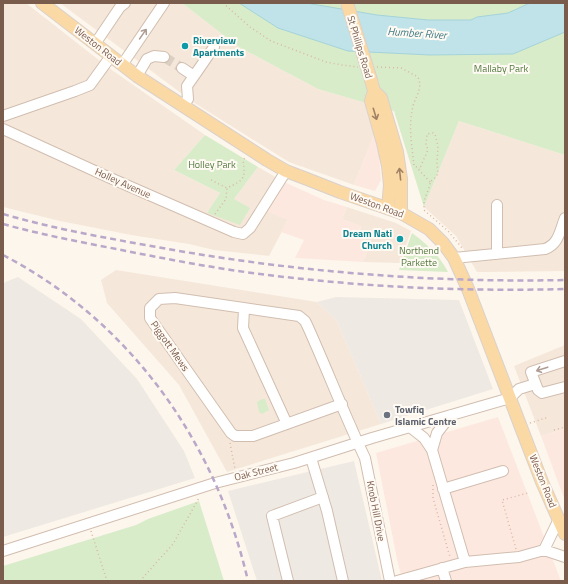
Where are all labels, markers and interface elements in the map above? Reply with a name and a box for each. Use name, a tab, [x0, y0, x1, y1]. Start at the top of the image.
street label: St Phillips Road	[343, 14, 377, 80]
street label: Weston Road	[71, 23, 125, 69]
water label: Humber River	[387, 23, 449, 43]
one-way arrow	[139, 29, 147, 40]
place label: Riverview Apartments	[193, 33, 245, 60]
marker: Riverview Apartments	[180, 41, 190, 51]
park label: Mallaby Park	[474, 61, 528, 76]
one-way arrow	[372, 107, 379, 120]
park label: Holley Park	[188, 157, 236, 172]
street label: Holley Avenue	[93, 164, 153, 202]
one-way arrow	[397, 168, 404, 181]
street label: Weston Road	[348, 188, 406, 222]
place label: Dream Nati Church	[343, 226, 392, 253]
marker: Dream Nati Church	[395, 234, 405, 244]
park label: Northend Parkette	[399, 243, 439, 270]
street label: Piggott Mews	[147, 318, 193, 375]
one-way arrow	[536, 366, 549, 373]
place label: Towfiq Islamic Centre	[395, 402, 456, 429]
marker: Towfiq Islamic Centre	[382, 410, 392, 420]
street label: Weston Road	[525, 452, 561, 510]
street label: Oak Street	[233, 459, 280, 485]
street label: Knob Hill Drive	[363, 479, 389, 543]

